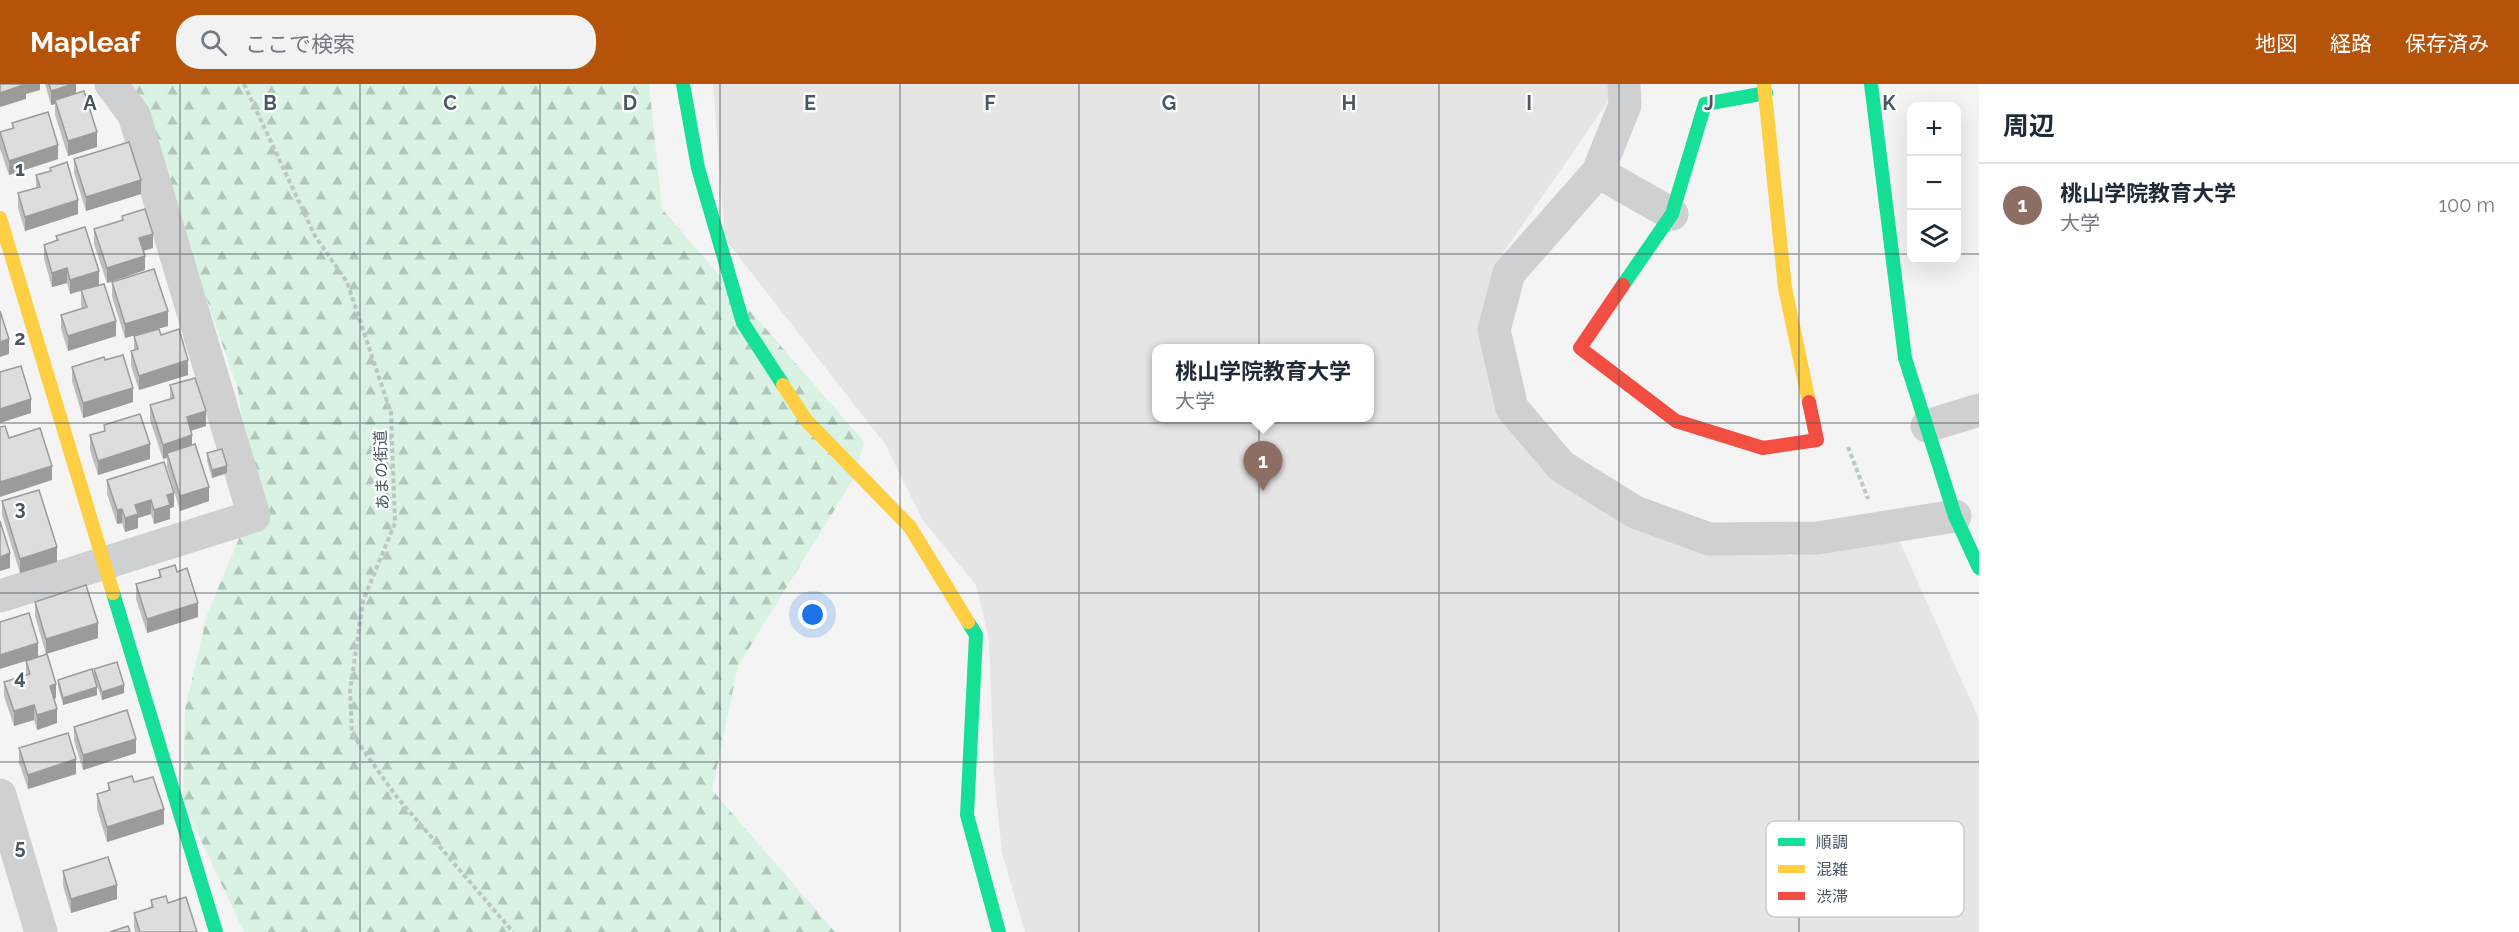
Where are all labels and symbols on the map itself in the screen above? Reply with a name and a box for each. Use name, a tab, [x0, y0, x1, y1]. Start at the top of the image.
text: A	[83, 91, 97, 115]
text: B	[263, 91, 277, 115]
text: C	[443, 91, 457, 115]
text: D	[623, 91, 637, 115]
text: E	[804, 91, 816, 115]
text: F	[984, 91, 996, 115]
text: G	[1162, 91, 1176, 115]
text: H	[1342, 91, 1356, 115]
text: I	[1526, 91, 1532, 115]
text: J	[1704, 91, 1714, 115]
text: K	[1882, 91, 1896, 115]
text: 1	[15, 157, 25, 181]
text: 2	[14, 326, 26, 350]
street label: あまの街道	[371, 430, 392, 510]
pin: 1	[1244, 442, 1282, 491]
text: 3	[14, 496, 26, 520]
your location	[798, 600, 827, 629]
text: 4	[14, 665, 26, 689]
legend	[1766, 821, 1964, 917]
text: 順調	[1816, 833, 1848, 852]
text: 5	[14, 835, 26, 859]
text: 混雑	[1816, 860, 1848, 879]
text: 渋滞	[1816, 887, 1848, 906]

